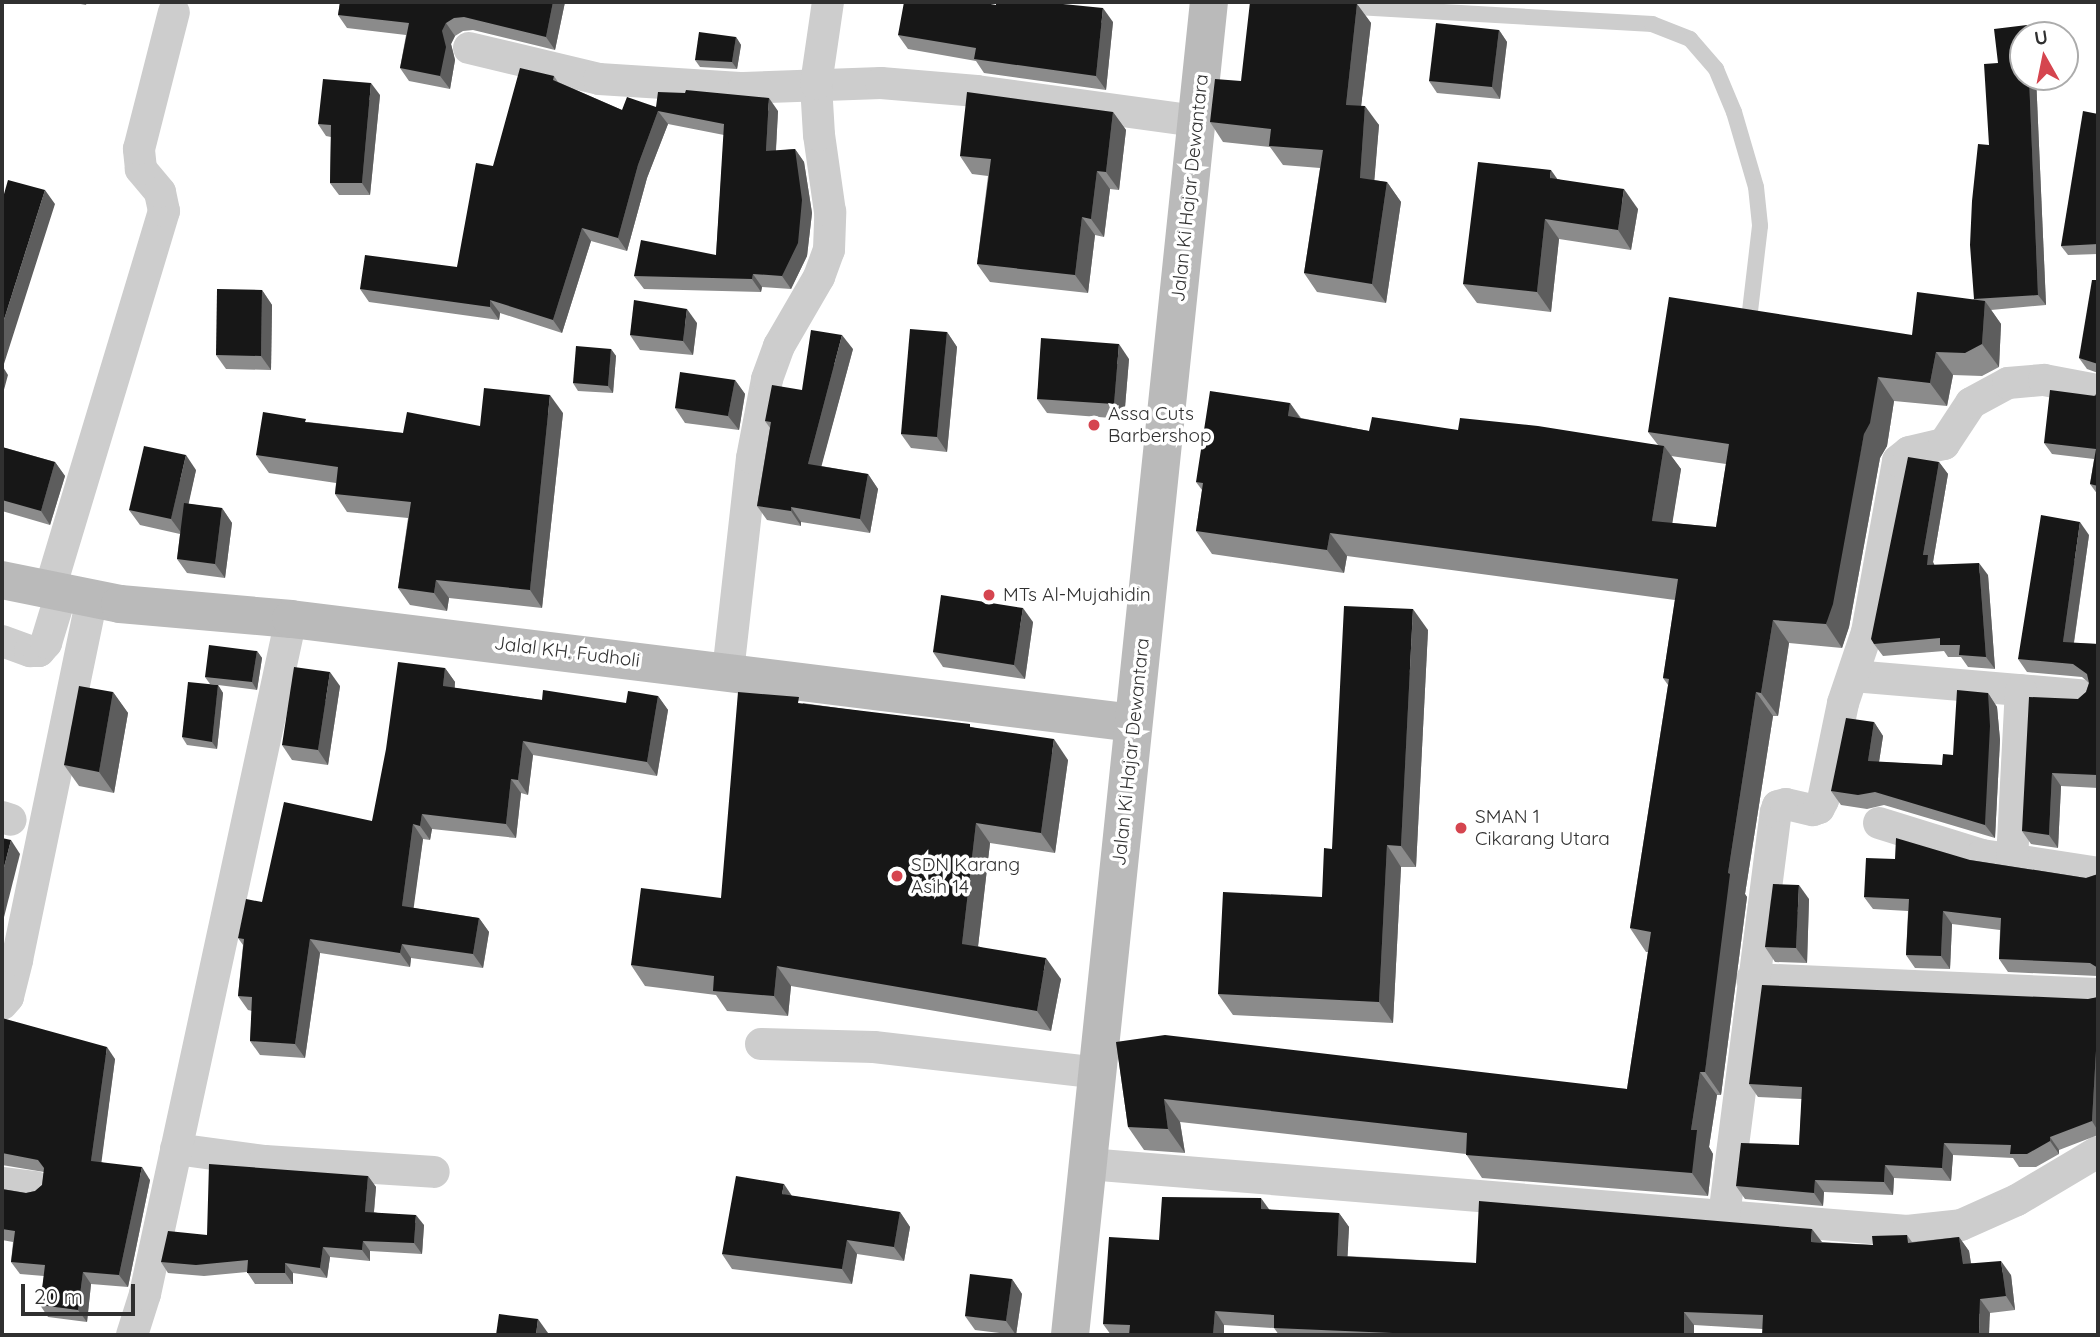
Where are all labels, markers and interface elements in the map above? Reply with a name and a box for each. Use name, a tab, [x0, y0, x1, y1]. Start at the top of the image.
north arrow	[2009, 21, 2079, 91]
text: U	[2033, 24, 2050, 50]
street label: Jalan Ki Hajar Dewantara	[1167, 73, 1213, 303]
place label: Assa Cuts Barbershop	[1108, 403, 1211, 447]
marker: Assa Cuts Barbershop	[1086, 417, 1102, 433]
place label: MTs Al-Mujahidin	[1003, 584, 1151, 606]
marker: MTs Al-Mujahidin	[981, 587, 997, 603]
street label: Jalal KH. Fudholi	[493, 632, 641, 672]
street label: Jalan Ki Hajar Dewantara	[1108, 637, 1154, 867]
place label: SMAN 1 Cikarang Utara	[1475, 806, 1610, 850]
marker: SMAN 1 Cikarang Utara	[1453, 820, 1469, 836]
place label: SDN Karang Asih 14	[911, 854, 1020, 898]
marker: SDN Karang Asih 14	[889, 868, 905, 884]
scale bar	[24, 1270, 138, 1314]
text: 20 m	[34, 1283, 83, 1309]

